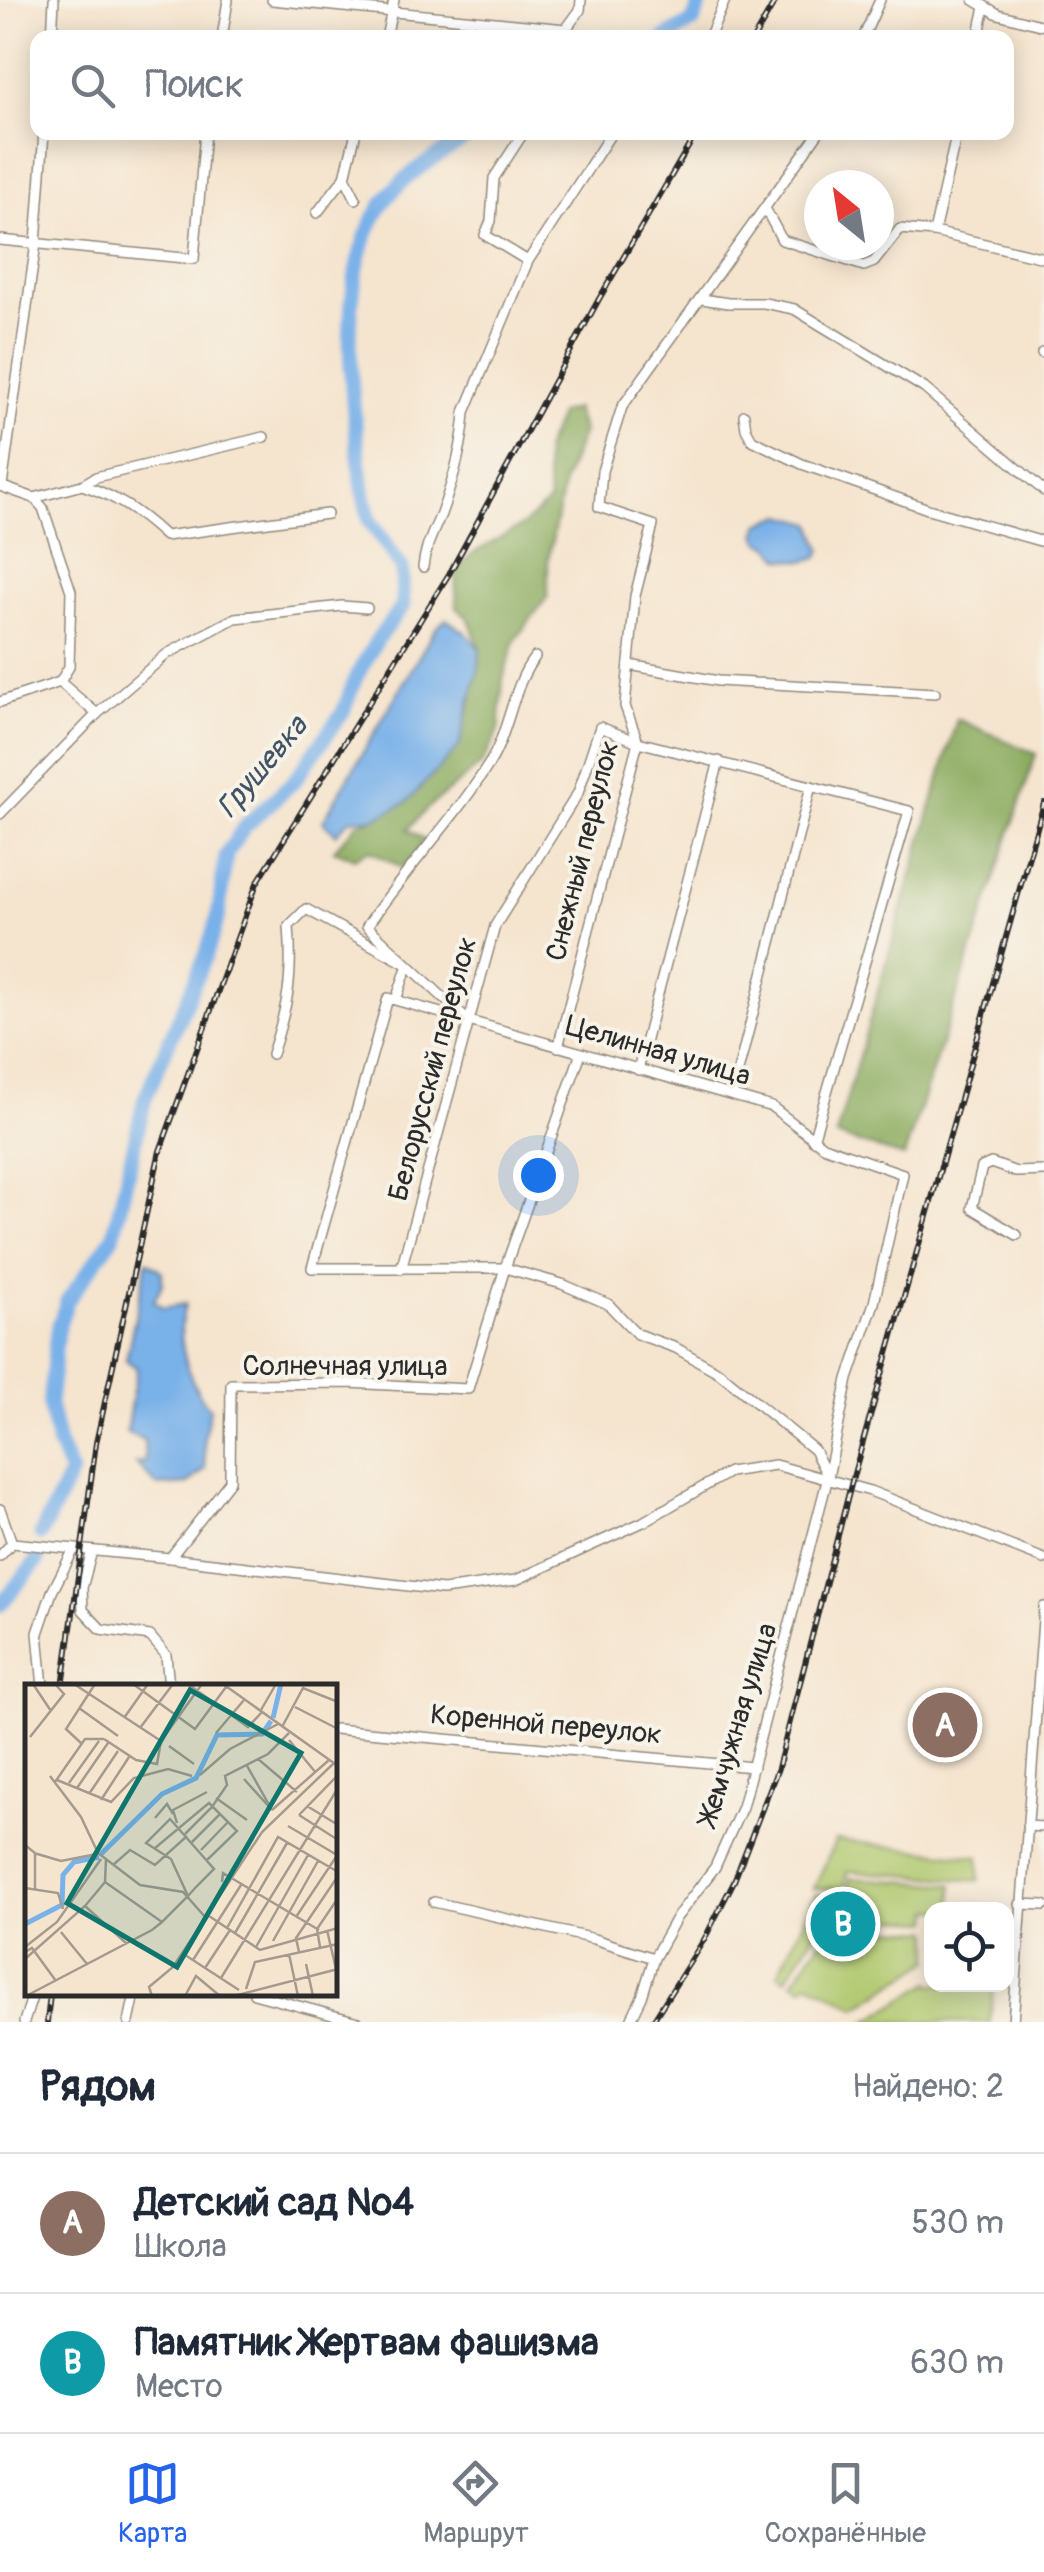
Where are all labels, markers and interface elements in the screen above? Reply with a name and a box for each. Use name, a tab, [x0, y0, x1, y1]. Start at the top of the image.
search box	[30, 30, 1014, 140]
icon: search	[65, 58, 120, 113]
text: Поиск	[145, 61, 244, 109]
north arrow	[804, 170, 894, 260]
water label: Грушевка	[209, 707, 317, 825]
street label: Снежный переулок	[539, 737, 627, 965]
street label: Белорусский переулок	[381, 933, 485, 1205]
street label: Целинная улица	[561, 1008, 755, 1094]
your location	[513, 1150, 564, 1201]
street label: Солнечная улица	[243, 1349, 447, 1384]
street label: Жемчужная улица	[690, 1619, 785, 1833]
inset map	[25, 1684, 338, 1997]
pin: A	[912, 1688, 978, 1762]
street label: Коренной переулок	[429, 1697, 663, 1753]
pin: B	[810, 1886, 876, 1962]
map controls	[924, 1902, 1014, 1992]
button: locate	[924, 1902, 1014, 1992]
text: Рядом	[40, 2061, 156, 2113]
text: Найдено: 2	[852, 2067, 1004, 2107]
text: Детский сад №4	[135, 2179, 414, 2227]
text: A	[62, 2203, 83, 2243]
text: 530 m	[912, 2203, 1004, 2243]
text: Школа	[135, 2227, 227, 2267]
text: Памятник Жертвам фашизма	[135, 2319, 599, 2367]
text: B	[63, 2343, 82, 2383]
text: 630 m	[910, 2343, 1004, 2383]
text: Место	[135, 2367, 223, 2407]
tab: Карта	[118, 2456, 187, 2551]
tab: Маршрут	[423, 2456, 529, 2551]
tab: Сохранённые	[765, 2456, 926, 2551]

